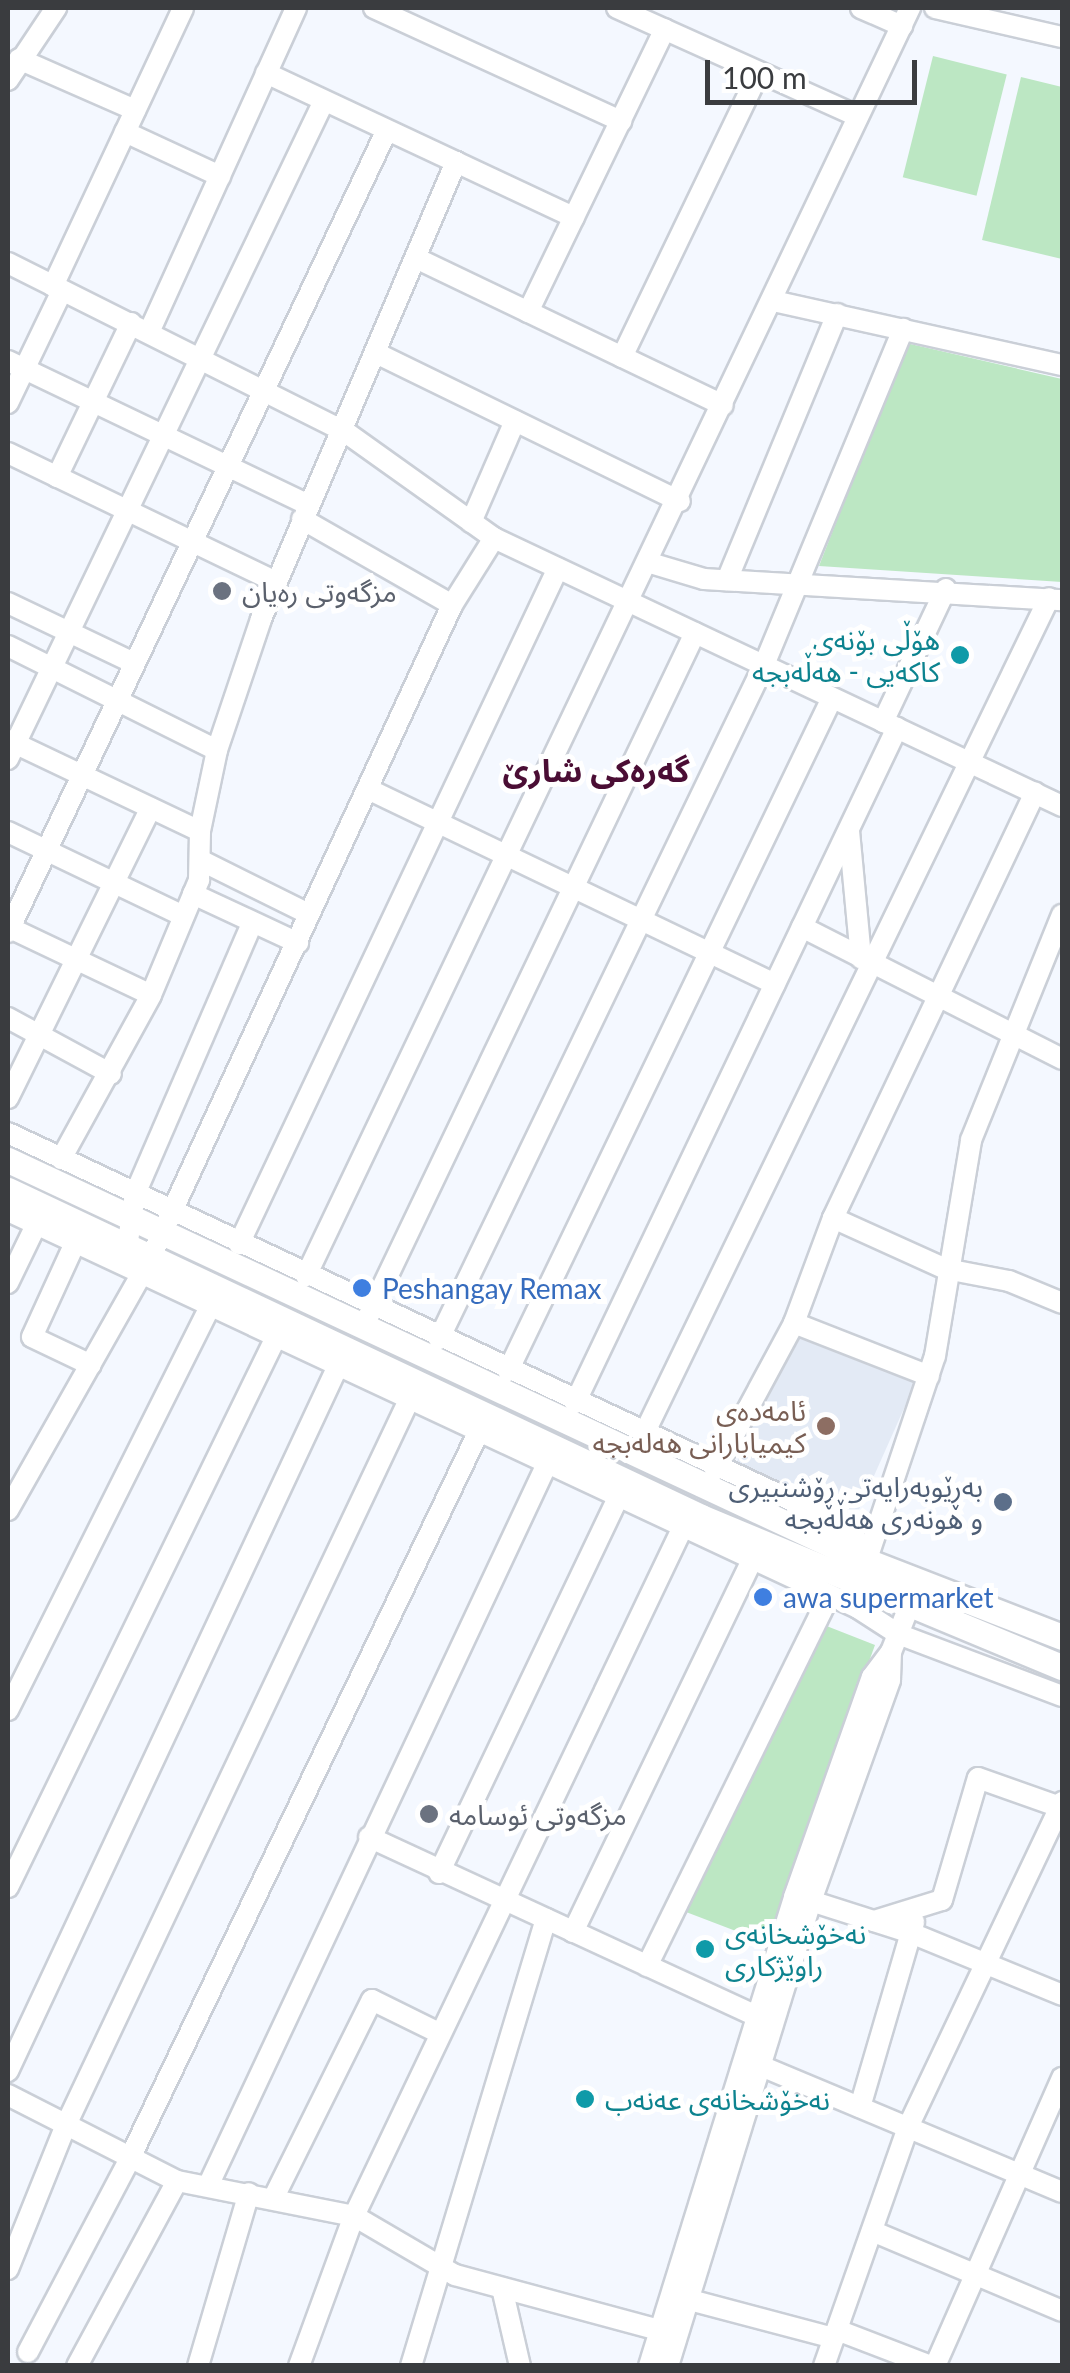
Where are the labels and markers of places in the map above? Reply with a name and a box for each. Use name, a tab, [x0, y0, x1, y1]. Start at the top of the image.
place label: مزگەوتی رەیان	[242, 574, 397, 608]
marker: مزگەوتی رەیان	[211, 580, 233, 602]
place label: ھۆڵی بۆنەی کاکەیی - هەڵەبجە	[752, 622, 940, 688]
marker: ھۆڵی بۆنەی کاکەیی - هەڵەبجە	[949, 644, 971, 666]
place label: Peshangay Remax	[382, 1271, 602, 1305]
marker: Peshangay Remax	[351, 1277, 373, 1299]
place label: ئامەدەی کیمیابارانی هەلەبجە	[592, 1393, 806, 1459]
marker: ئامەدەی کیمیابارانی هەلەبجە	[815, 1415, 837, 1437]
place label: بەڕێوبەرایەتی ڕۆشنبیری و هونەری هەڵەبجە	[729, 1469, 983, 1535]
marker: بەڕێوبەرایەتی ڕۆشنبیری و هونەری هەڵەبجە	[992, 1491, 1014, 1513]
place label: awa supermarket	[783, 1580, 993, 1614]
marker: awa supermarket	[752, 1586, 774, 1608]
place label: مزگەوتی ئوسامە	[449, 1797, 627, 1831]
marker: مزگەوتی ئوسامە	[418, 1803, 440, 1825]
place label: نەخۆشخانەی راوێژکاری	[725, 1916, 866, 1982]
marker: نەخۆشخانەی راوێژکاری	[694, 1938, 716, 1960]
place label: نەخۆشخانەی عەنەب	[605, 2082, 830, 2116]
marker: نەخۆشخانەی عەنەب	[574, 2088, 596, 2110]

